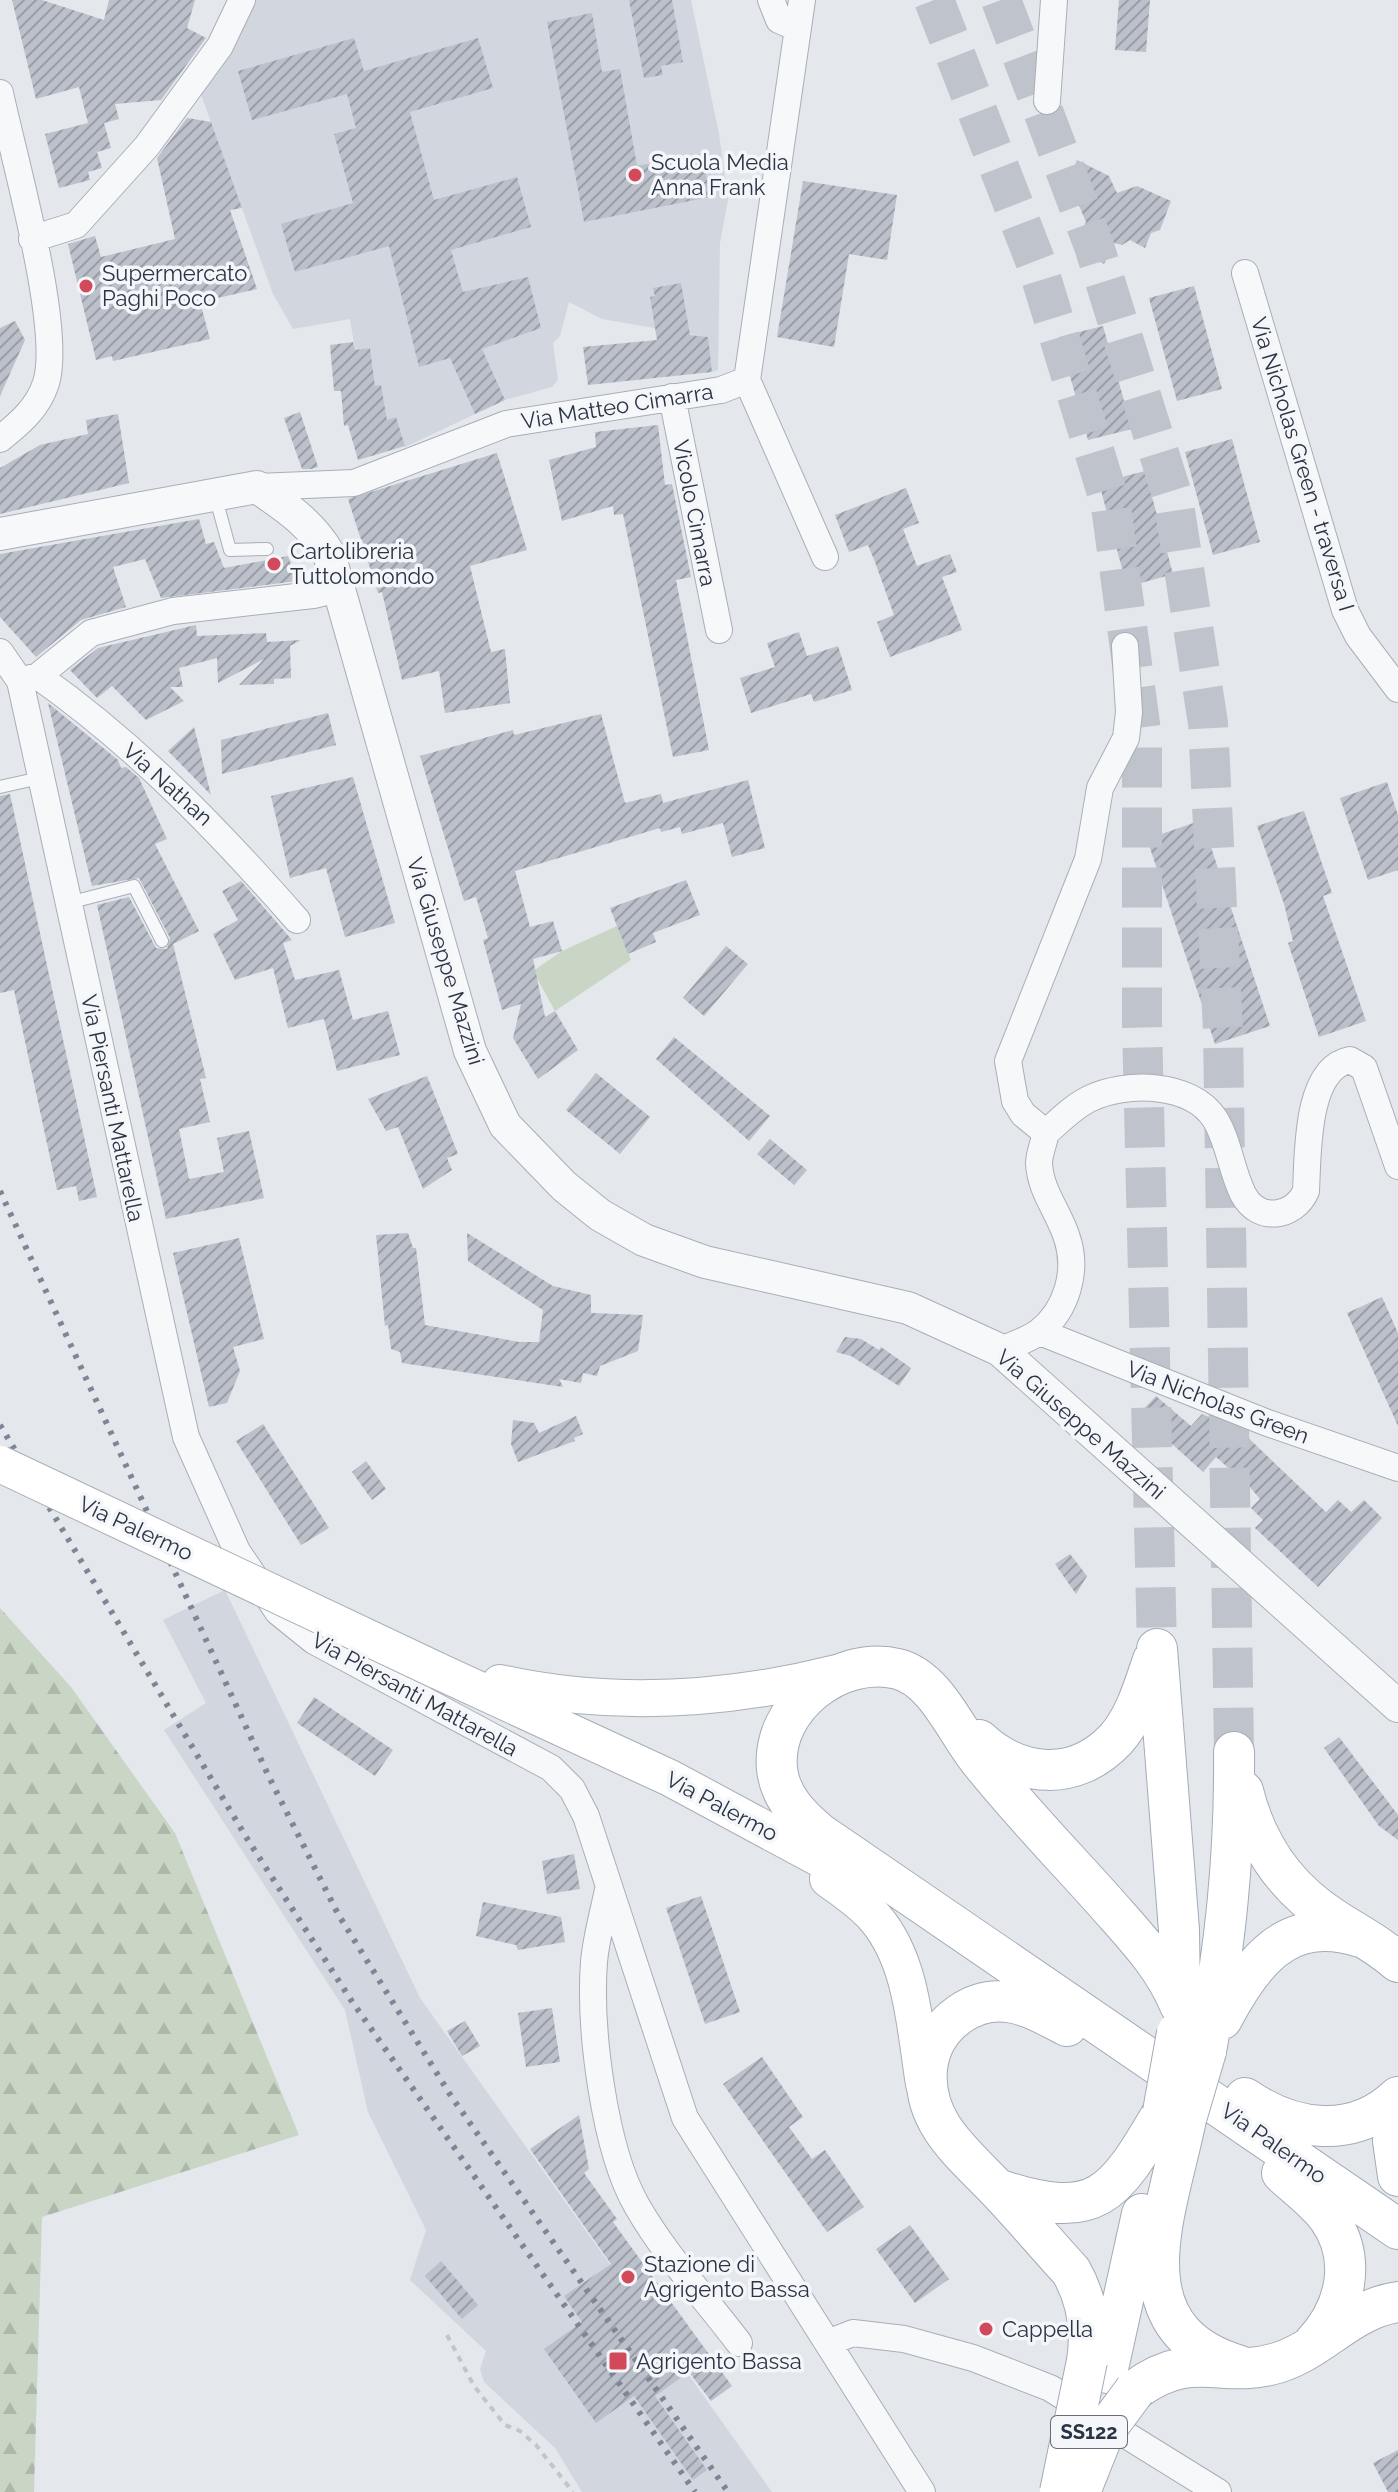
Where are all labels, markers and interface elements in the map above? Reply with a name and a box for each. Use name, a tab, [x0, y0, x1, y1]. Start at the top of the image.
place label: Scuola Media Anna Frank	[651, 149, 789, 200]
marker: Scuola Media Anna Frank	[626, 166, 644, 184]
place label: Supermercato Paghi Poco	[102, 260, 247, 311]
marker: Supermercato Paghi Poco	[77, 277, 95, 295]
street label: Via Nicholas Green - traversa I	[1246, 314, 1360, 614]
street label: Via Matteo Cimarra	[519, 378, 715, 434]
street label: Vicolo Cimarra	[668, 437, 722, 589]
place label: Cartolibreria Tuttolomondo	[290, 538, 434, 589]
marker: Cartolibreria Tuttolomondo	[265, 555, 283, 573]
street label: Via Nathan	[118, 737, 218, 831]
street label: Via Giuseppe Mazzini	[402, 854, 490, 1068]
street label: Via Piersanti Mattarella	[76, 992, 150, 1224]
street label: Via Giuseppe Mazzini	[991, 1344, 1171, 1504]
street label: Via Nicholas Green	[1123, 1355, 1313, 1449]
street label: Via Palermo	[75, 1490, 197, 1566]
street label: Via Piersanti Mattarella	[307, 1626, 523, 1762]
street label: Via Palermo	[662, 1766, 782, 1846]
street label: Via Palermo	[1216, 2097, 1332, 2189]
place label: Stazione di Agrigento Bassa	[644, 2251, 810, 2302]
marker: Stazione di Agrigento Bassa	[619, 2268, 637, 2286]
place label: Cappella	[1002, 2316, 1093, 2342]
marker: Cappella	[977, 2320, 995, 2338]
place label: Agrigento Bassa	[636, 2348, 802, 2374]
marker: Agrigento Bassa	[607, 2350, 629, 2372]
road number: SS122	[1051, 2416, 1127, 2448]

